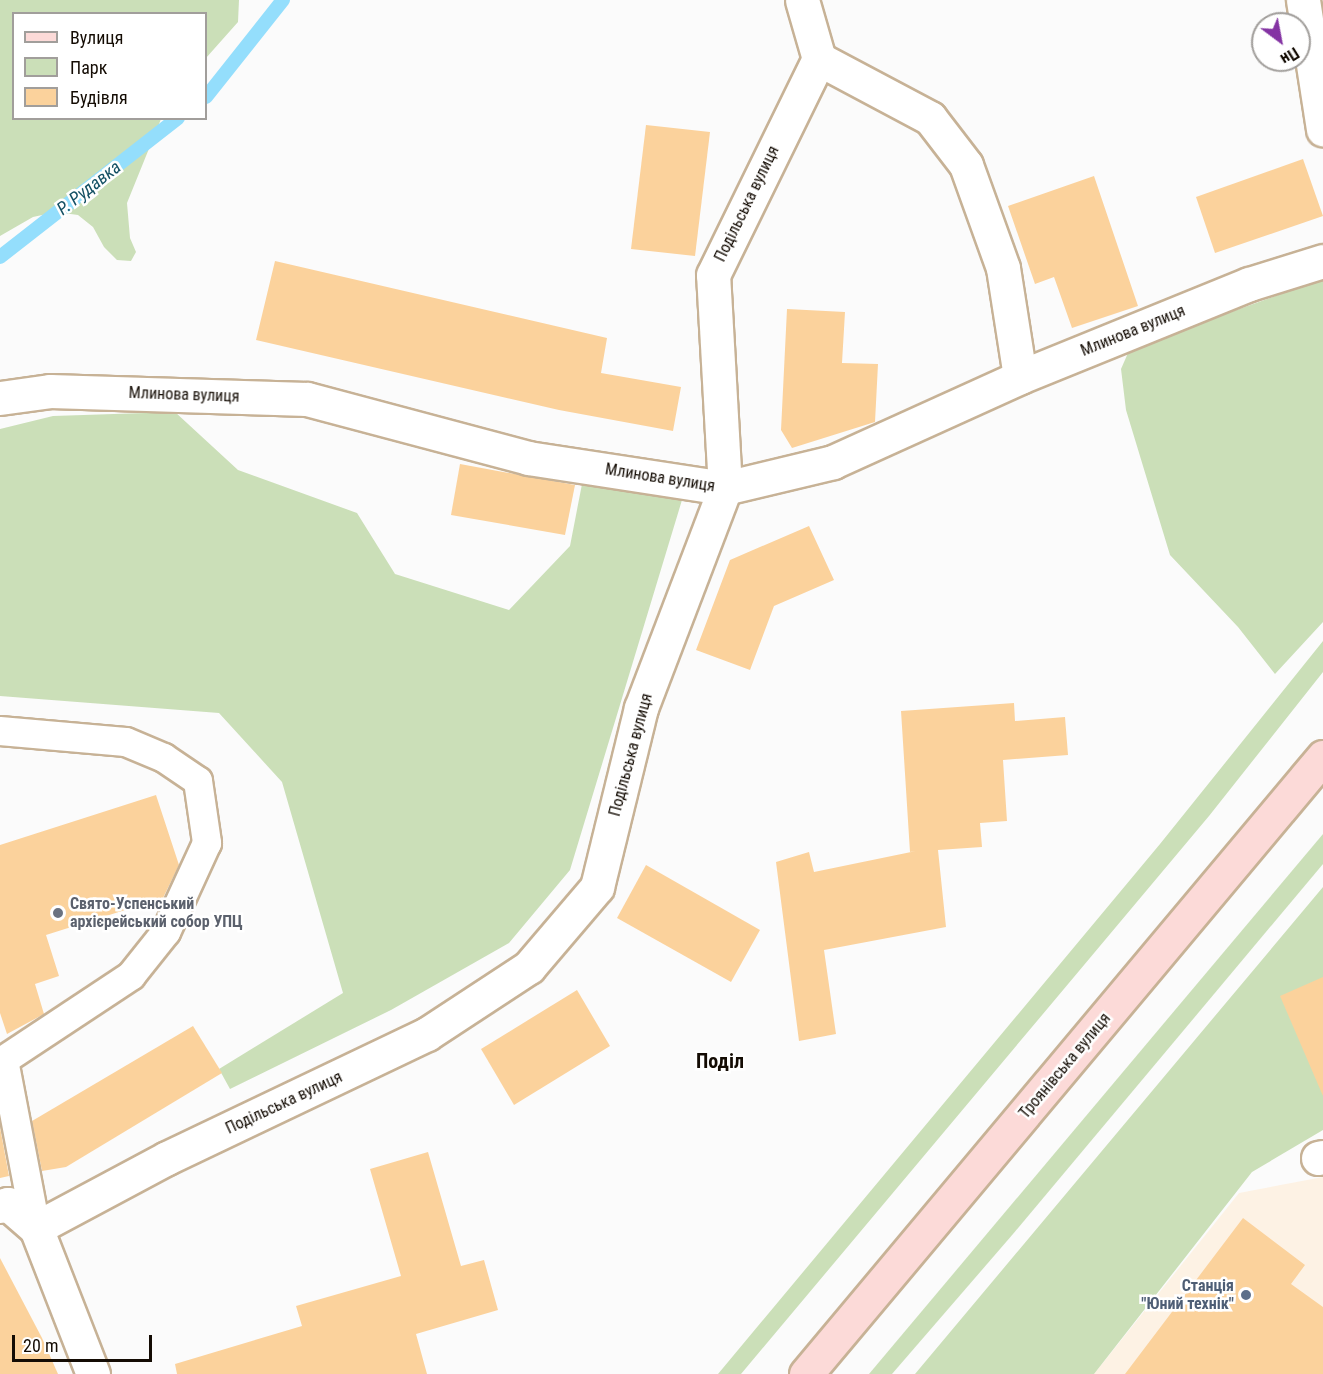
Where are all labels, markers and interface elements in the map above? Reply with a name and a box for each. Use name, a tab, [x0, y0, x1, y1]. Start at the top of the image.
legend	[12, 12, 207, 120]
north arrow	[1251, 12, 1311, 72]
text: Вулиця	[70, 27, 124, 48]
text: Пн	[1277, 43, 1302, 69]
text: Парк	[70, 57, 107, 78]
text: Будівля	[70, 87, 128, 108]
street label: Подільська вулиця	[711, 143, 783, 265]
water label: Р. Рудавка	[53, 156, 125, 220]
street label: Млинова вулиця	[1078, 301, 1188, 361]
street label: Млинова вулиця	[128, 383, 240, 407]
street label: Млинова вулиця	[604, 460, 716, 496]
street label: Подільська вулиця	[605, 691, 657, 819]
place label: Свято-Успенський архієрейський собор УПЦ	[70, 894, 243, 932]
marker: Свято-Успенський архієрейський собор УПЦ	[51, 906, 65, 920]
street label: Троянівська вулиця	[1015, 1009, 1115, 1123]
district label: Поділ	[696, 1049, 744, 1073]
street label: Подільська вулиця	[223, 1068, 345, 1138]
place label: Станція "Юний технік"	[1141, 1276, 1234, 1314]
marker: Станція "Юний технік"	[1239, 1288, 1253, 1302]
scale bar	[15, 1323, 154, 1361]
text: 20 m	[23, 1335, 58, 1356]

